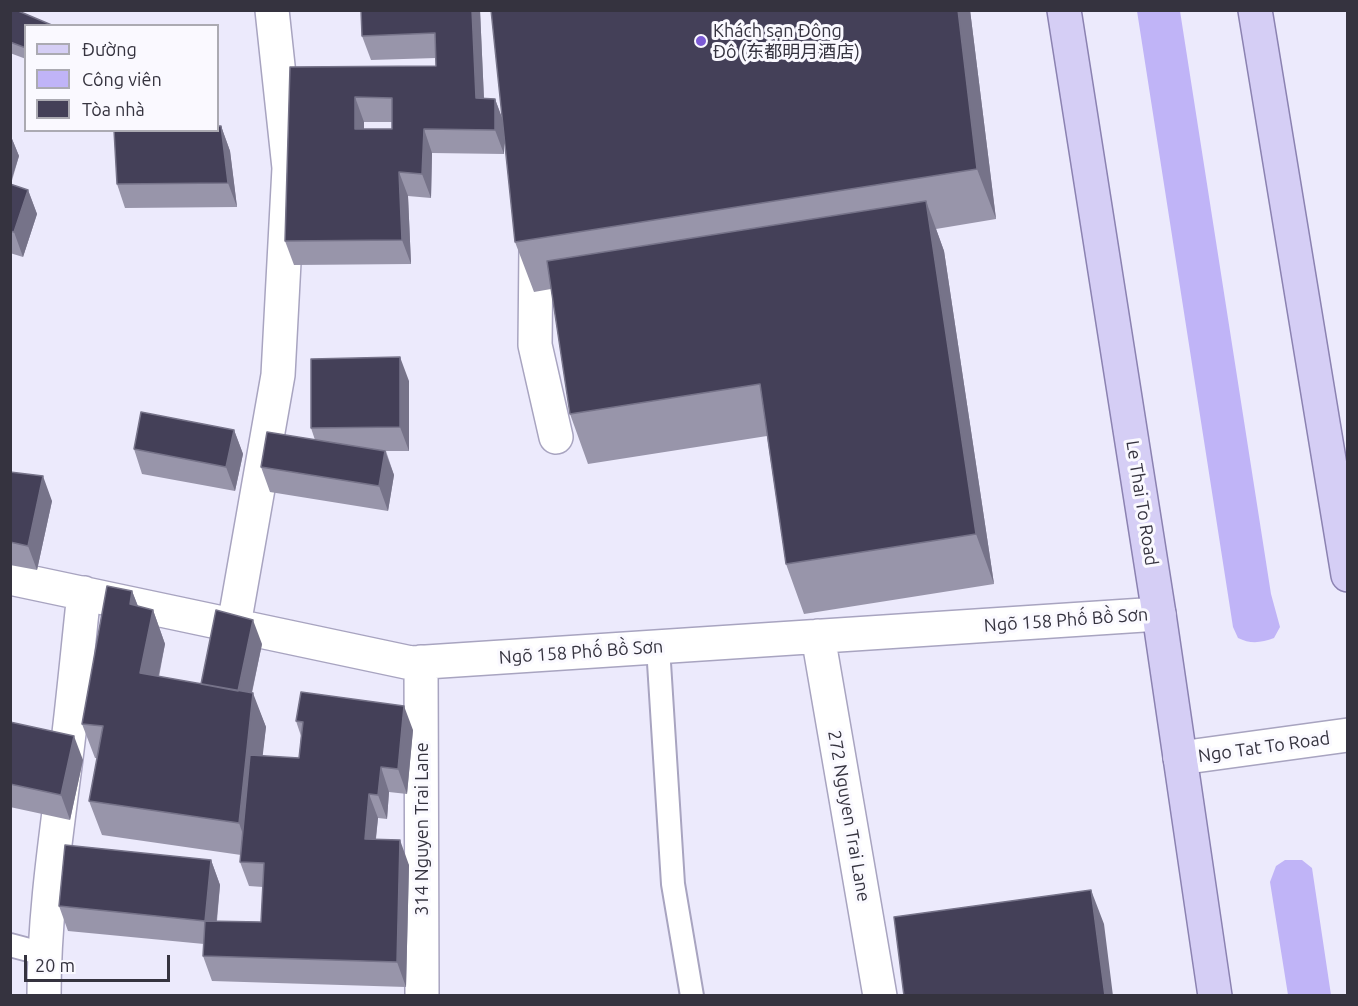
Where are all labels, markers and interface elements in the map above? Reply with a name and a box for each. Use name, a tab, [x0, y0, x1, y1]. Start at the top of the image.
place label: Khách sạn Đông Đô (东都明月酒店)	[713, 20, 860, 63]
legend	[24, 24, 219, 132]
marker: Khách sạn Đông Đô (东都明月酒店)	[694, 34, 708, 48]
text: Đường	[82, 39, 137, 59]
text: Công viên	[82, 69, 162, 89]
text: Tòa nhà	[82, 99, 145, 119]
street label: Le Thai To Road	[1121, 439, 1163, 567]
street label: Ngõ 158 Phố Bồ Sơn	[983, 603, 1149, 637]
street label: Ngõ 158 Phố Bồ Sơn	[498, 635, 664, 669]
street label: Ngo Tat To Road	[1197, 727, 1331, 767]
street label: 272 Nguyen Trai Lane	[823, 729, 875, 903]
street label: 314 Nguyen Trai Lane	[411, 742, 433, 916]
scale bar	[27, 943, 172, 981]
text: 20 m	[35, 955, 75, 975]

